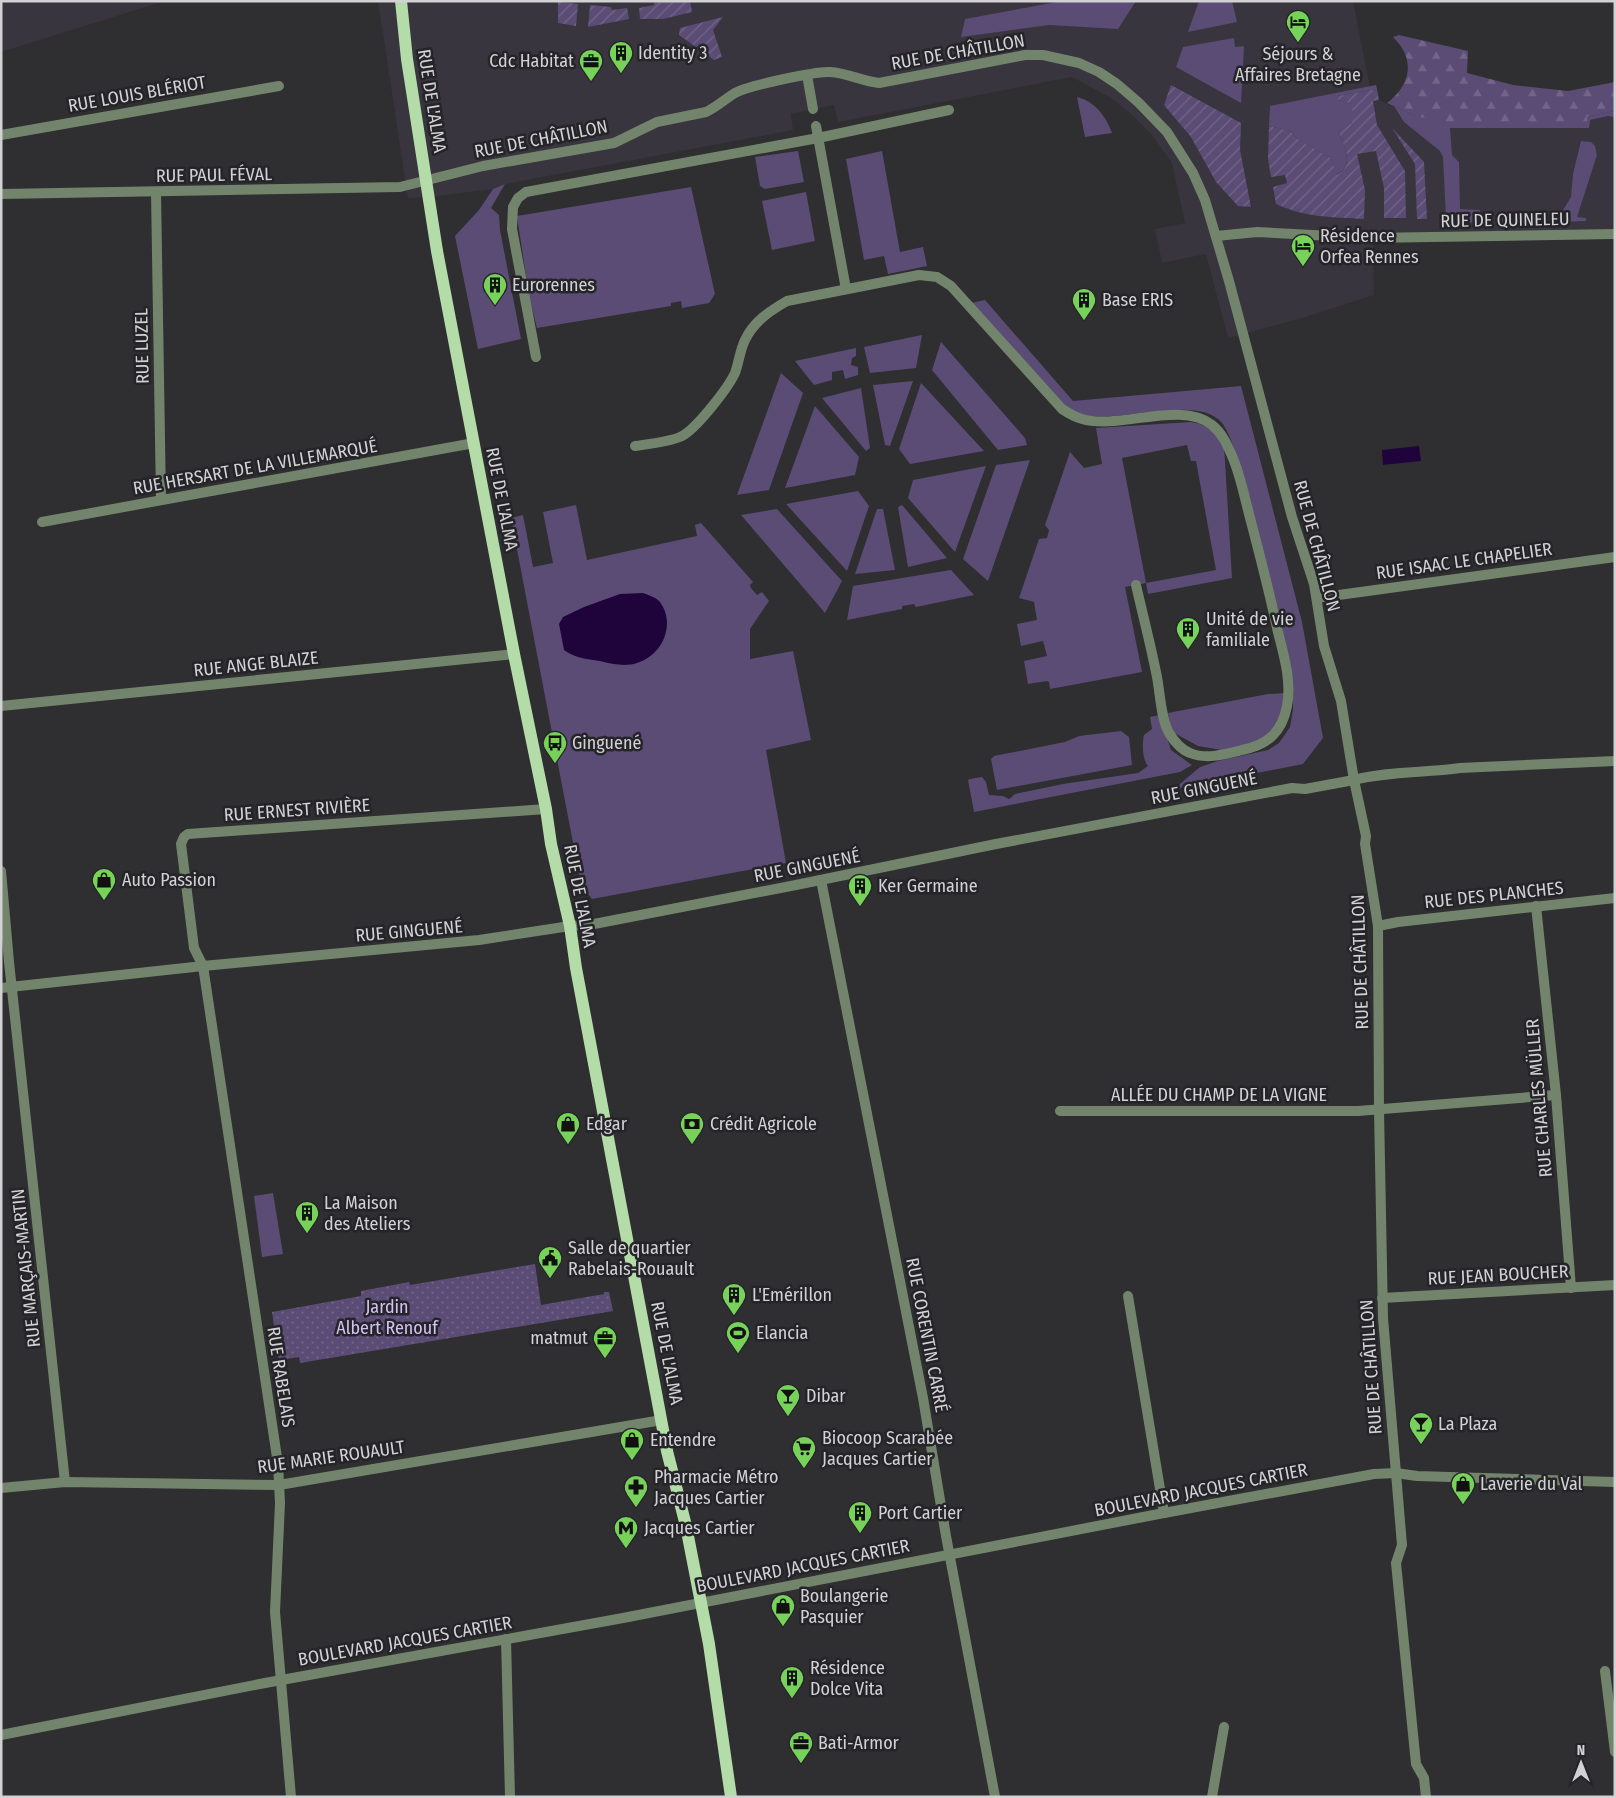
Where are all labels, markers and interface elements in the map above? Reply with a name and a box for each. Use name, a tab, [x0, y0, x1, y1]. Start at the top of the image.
hotel icon: Séjours & Affaires Bretagne	[1285, 9, 1311, 43]
street label: RUE DE CHÂTILLON	[890, 29, 1026, 75]
building icon: Identity 3	[608, 40, 634, 74]
place label: Identity 3	[638, 42, 707, 64]
place label: Séjours & Affaires Bretagne	[1235, 43, 1361, 86]
street label: RUE DE L'ALMA	[413, 47, 451, 155]
office icon: Cdc Habitat	[578, 48, 604, 82]
place label: Cdc Habitat	[489, 50, 574, 72]
street label: RUE LOUIS BLÉRIOT	[66, 70, 208, 117]
street label: RUE DE CHÂTILLON	[473, 115, 609, 163]
street label: RUE PAUL FÉVAL	[156, 162, 272, 187]
street label: RUE DE QUINELEU	[1440, 208, 1570, 232]
place label: Résidence Orfea Rennes	[1320, 225, 1419, 268]
hotel icon: Résidence Orfea Rennes	[1290, 233, 1316, 267]
building icon: Eurorennes	[482, 272, 508, 306]
place label: Eurorennes	[512, 274, 595, 296]
building icon: Base ERIS	[1071, 287, 1097, 321]
place label: Base ERIS	[1102, 289, 1173, 311]
street label: RUE LUZEL	[130, 308, 154, 384]
street label: RUE HERSART DE LA VILLEMARQUÉ	[131, 434, 379, 499]
street label: RUE DE L'ALMA	[481, 445, 523, 553]
street label: RUE DE CHÂTILLON	[1289, 478, 1345, 614]
street label: RUE ISAAC LE CHAPELIER	[1375, 538, 1554, 584]
place label: Unité de vie familiale	[1206, 608, 1294, 651]
building icon: Unité de vie familiale	[1175, 616, 1201, 650]
street label: RUE ANGE BLAIZE	[193, 647, 319, 681]
bus stop icon: Ginguené	[542, 730, 568, 764]
place label: Ginguené	[572, 732, 641, 754]
street label: RUE GINGUENÉ	[1149, 766, 1259, 809]
street label: RUE ERNEST RIVIÈRE	[223, 793, 371, 826]
street label: RUE DE L'ALMA	[559, 842, 601, 950]
street label: RUE GINGUENÉ	[752, 844, 862, 887]
shop icon: Auto Passion	[91, 867, 117, 901]
place label: Auto Passion	[122, 869, 216, 891]
building icon: Ker Germaine	[847, 873, 873, 907]
place label: Ker Germaine	[878, 875, 978, 897]
street label: RUE DES PLANCHES	[1423, 877, 1565, 913]
street label: RUE DE CHÂTILLON	[1347, 894, 1373, 1030]
street label: RUE GINGUENÉ	[354, 914, 464, 947]
street label: RUE CHARLES MÜLLER	[1521, 1018, 1557, 1178]
street label: ALLÉE DU CHAMP DE LA VIGNE	[1111, 1083, 1327, 1106]
shop icon: Edgar	[555, 1111, 581, 1145]
bank icon: Crédit Agricole	[679, 1111, 705, 1145]
place label: Edgar	[586, 1113, 628, 1135]
place label: Crédit Agricole	[710, 1113, 817, 1135]
street label: RUE MARÇAIS-MARTIN	[7, 1188, 45, 1348]
place label: La Maison des Ateliers	[324, 1192, 411, 1235]
building icon: La Maison des Ateliers	[294, 1200, 320, 1234]
place label: Salle de quartier Rabelais-Rouault	[568, 1237, 694, 1280]
public building icon: Salle de quartier Rabelais-Rouault	[537, 1245, 563, 1279]
street label: RUE CORENTIN CARRÉ	[901, 1256, 954, 1414]
street label: RUE JEAN BOUCHER	[1427, 1260, 1569, 1290]
building icon: L'Emérillon	[721, 1282, 747, 1316]
place label: L'Emérillon	[752, 1284, 832, 1306]
park label: Jardin Albert Renouf	[336, 1296, 439, 1339]
street label: RUE DE L'ALMA	[646, 1299, 688, 1407]
street label: RUE DE CHÂTILLON	[1355, 1299, 1387, 1435]
sports icon: Elancia	[725, 1320, 751, 1354]
place label: Elancia	[756, 1322, 809, 1344]
street label: RUE RABELAIS	[262, 1325, 300, 1429]
office icon: matmut	[592, 1325, 618, 1359]
place label: matmut	[530, 1327, 588, 1349]
bar icon: Dibar	[775, 1383, 801, 1417]
place label: Dibar	[806, 1385, 846, 1407]
bar icon: La Plaza	[1408, 1411, 1434, 1445]
place label: La Plaza	[1438, 1413, 1498, 1435]
shop icon: Entendre	[619, 1427, 645, 1461]
place label: Biocoop Scarabée Jacques Cartier	[822, 1427, 953, 1470]
place label: Entendre	[650, 1429, 716, 1451]
supermarket icon: Biocoop Scarabée Jacques Cartier	[791, 1435, 817, 1469]
street label: RUE MARIE ROUAULT	[256, 1436, 407, 1478]
street label: BOULEVARD JACQUES CARTIER	[1093, 1458, 1310, 1521]
place label: Pharmacie Métro Jacques Cartier	[654, 1466, 779, 1509]
shop icon: Laverie du Val	[1450, 1471, 1476, 1505]
place label: Laverie du Val	[1480, 1473, 1583, 1495]
pharmacy icon: Pharmacie Métro Jacques Cartier	[623, 1474, 649, 1508]
building icon: Port Cartier	[847, 1500, 873, 1534]
place label: Port Cartier	[878, 1502, 963, 1524]
metro station icon: Jacques Cartier	[613, 1515, 639, 1549]
place label: Jacques Cartier	[644, 1517, 755, 1539]
street label: BOULEVARD JACQUES CARTIER	[695, 1534, 912, 1597]
place label: Boulangerie Pasquier	[800, 1585, 889, 1628]
shop icon: Boulangerie Pasquier	[770, 1593, 796, 1627]
street label: BOULEVARD JACQUES CARTIER	[296, 1611, 514, 1671]
place label: Résidence Dolce Vita	[810, 1657, 885, 1700]
building icon: Résidence Dolce Vita	[779, 1665, 805, 1699]
office icon: Bati-Armor	[788, 1730, 814, 1764]
place label: Bati-Armor	[818, 1732, 900, 1754]
north arrow	[1556, 1738, 1606, 1788]
text: N	[1577, 1742, 1585, 1759]

